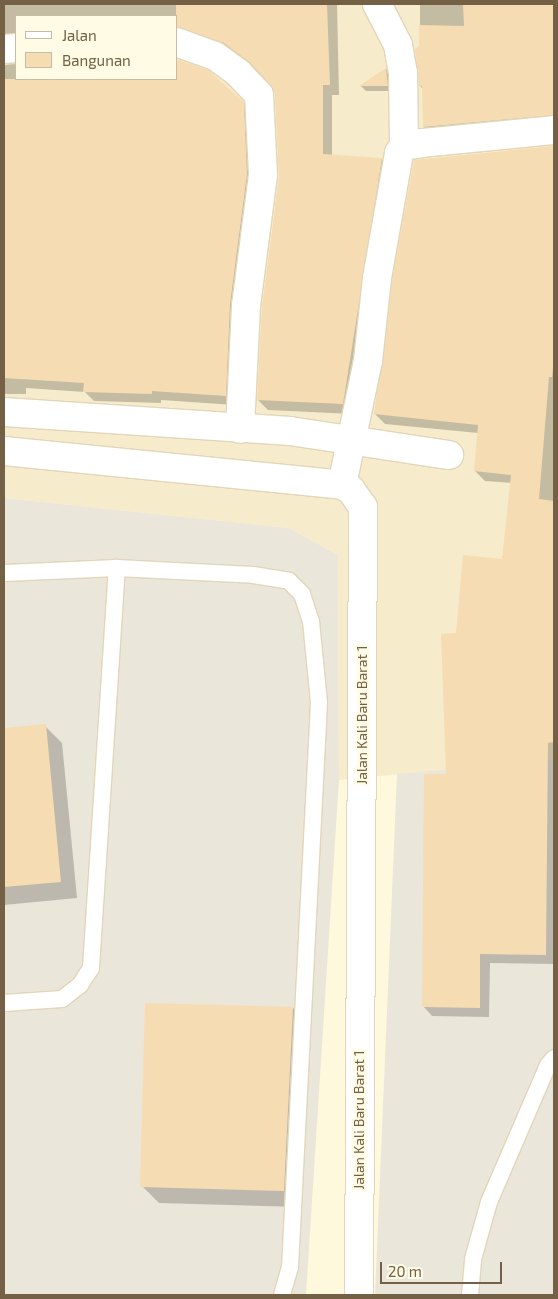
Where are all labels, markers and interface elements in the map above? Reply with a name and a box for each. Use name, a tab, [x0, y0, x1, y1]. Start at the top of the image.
legend	[15, 15, 178, 80]
text: Jalan	[62, 26, 97, 44]
text: Bangunan	[62, 51, 131, 69]
street label: Jalan Kali Baru Barat 1	[354, 645, 370, 785]
street label: Jalan Kali Baru Barat 1	[351, 1050, 367, 1190]
scale bar	[383, 1252, 506, 1284]
text: 20 m	[388, 1262, 422, 1280]

